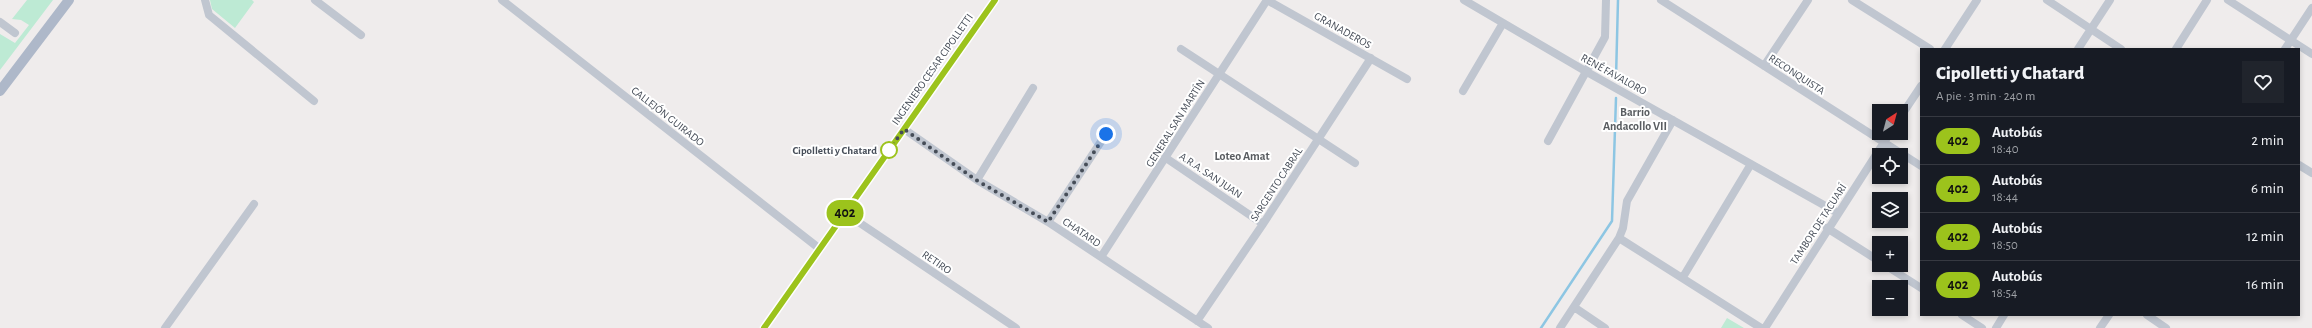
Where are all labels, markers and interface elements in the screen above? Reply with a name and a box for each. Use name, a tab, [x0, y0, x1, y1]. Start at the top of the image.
street label: GRANADEROS	[1312, 10, 1373, 51]
street label: INGENIERO CESAR CIPOLLETTI	[890, 12, 975, 127]
street label: RENÉ FAVALORO	[1579, 51, 1649, 97]
street label: RECONQUISTA	[1767, 52, 1827, 97]
button: heart	[2242, 61, 2284, 103]
text: Cipolletti y Chatard	[1936, 64, 2084, 83]
street label: GENERAL SAN MARTÍN	[1143, 77, 1207, 169]
street label: CALLEJÓN GUIRADO	[629, 84, 707, 148]
text: A pie · 3 min · 240 m	[1936, 90, 2035, 103]
north arrow	[1872, 104, 1908, 140]
map controls	[1872, 104, 1908, 316]
district label: Barrio Andacollo VII	[1603, 106, 1667, 132]
your location	[1096, 124, 1116, 144]
text: Autobús	[1992, 125, 2042, 140]
text: 2 min	[2251, 133, 2284, 148]
text: 402	[1948, 134, 1968, 148]
marker: Cipolletti y Chatard	[880, 141, 898, 159]
text: 18:40	[1992, 143, 2019, 156]
place label: Cipolletti y Chatard	[792, 145, 877, 156]
street label: SARGENTO CABRAL	[1248, 145, 1305, 223]
button: locate	[1872, 148, 1908, 184]
street label: A.R.A. SAN JUAN	[1177, 150, 1244, 200]
district label: Loteo Amat	[1214, 150, 1270, 162]
text: Autobús	[1992, 173, 2042, 188]
street label: TAMBOR DE TACUARÍ	[1787, 181, 1849, 267]
text: 6 min	[2251, 181, 2284, 196]
text: 402	[1948, 182, 1968, 196]
text: 18:44	[1992, 191, 2018, 204]
button: layers	[1872, 192, 1908, 228]
line badge: 402	[822, 200, 868, 226]
text: 402	[835, 206, 855, 220]
street label: CHATARD	[1061, 216, 1103, 249]
text: Autobús	[1992, 221, 2042, 236]
text: 12 min	[2246, 229, 2284, 244]
text: 402	[1948, 230, 1968, 244]
button: +	[1872, 236, 1908, 272]
text: 18:50	[1992, 239, 2018, 252]
street label: RETIRO	[920, 249, 953, 276]
text: Autobús	[1992, 269, 2042, 284]
text: 16 min	[2246, 277, 2284, 292]
text: 402	[1948, 278, 1968, 292]
button: −	[1872, 280, 1908, 316]
text: 18:54	[1992, 287, 2017, 300]

